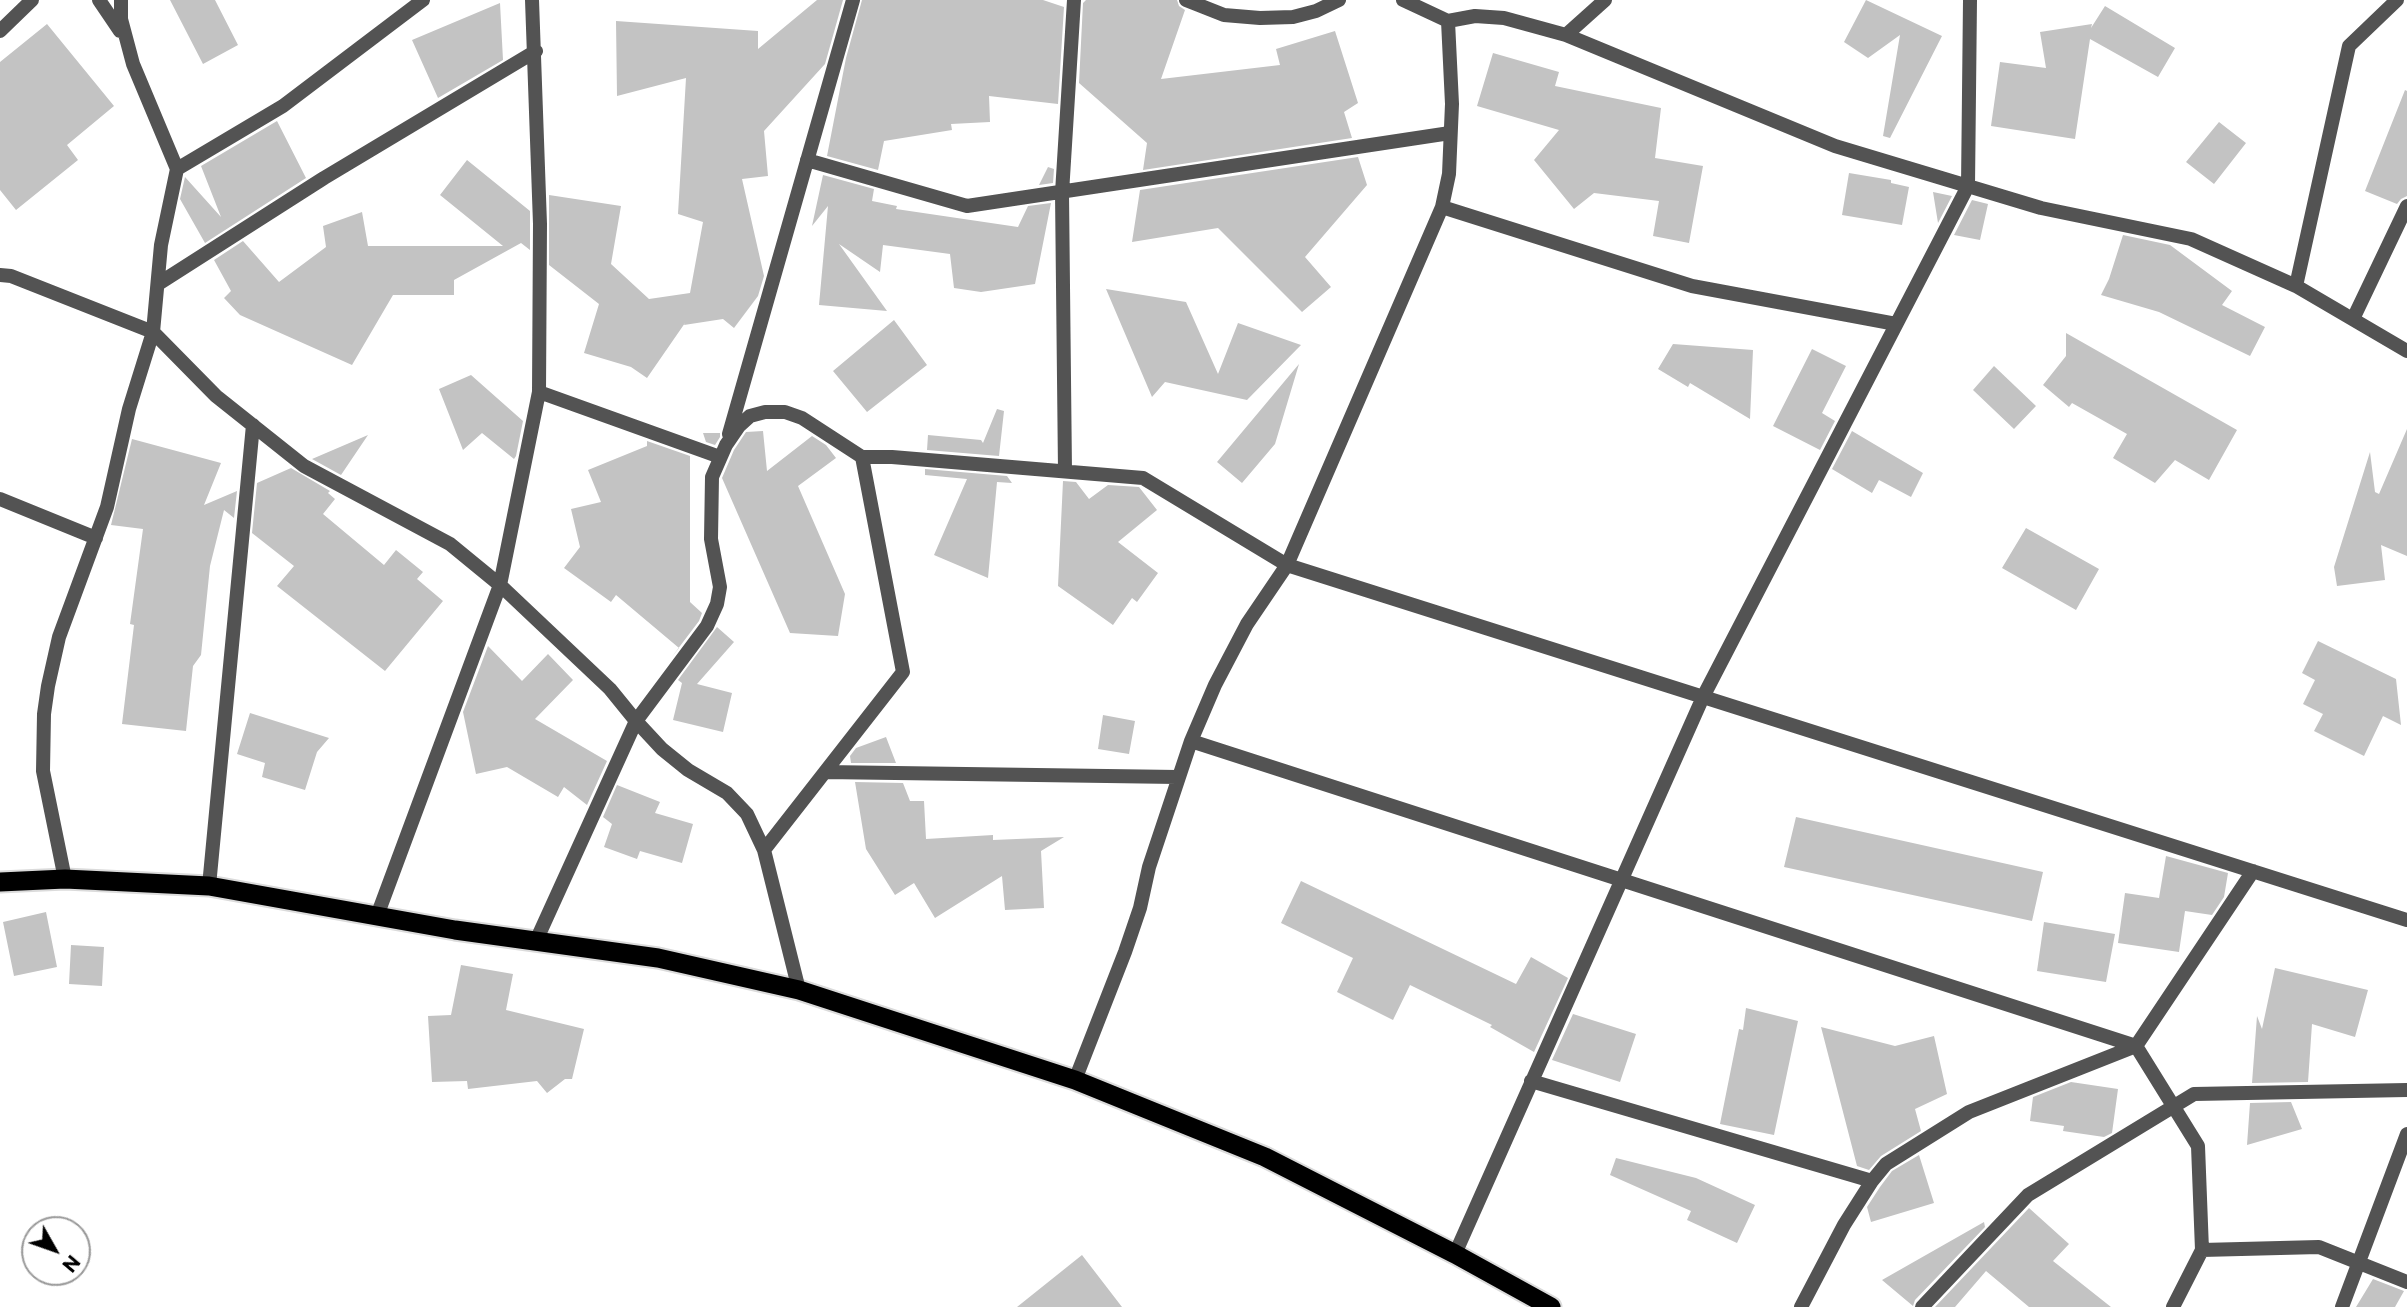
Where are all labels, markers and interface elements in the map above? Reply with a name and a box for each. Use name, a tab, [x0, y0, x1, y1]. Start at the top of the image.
north arrow	[21, 1216, 91, 1286]
text: N	[57, 1250, 85, 1277]

